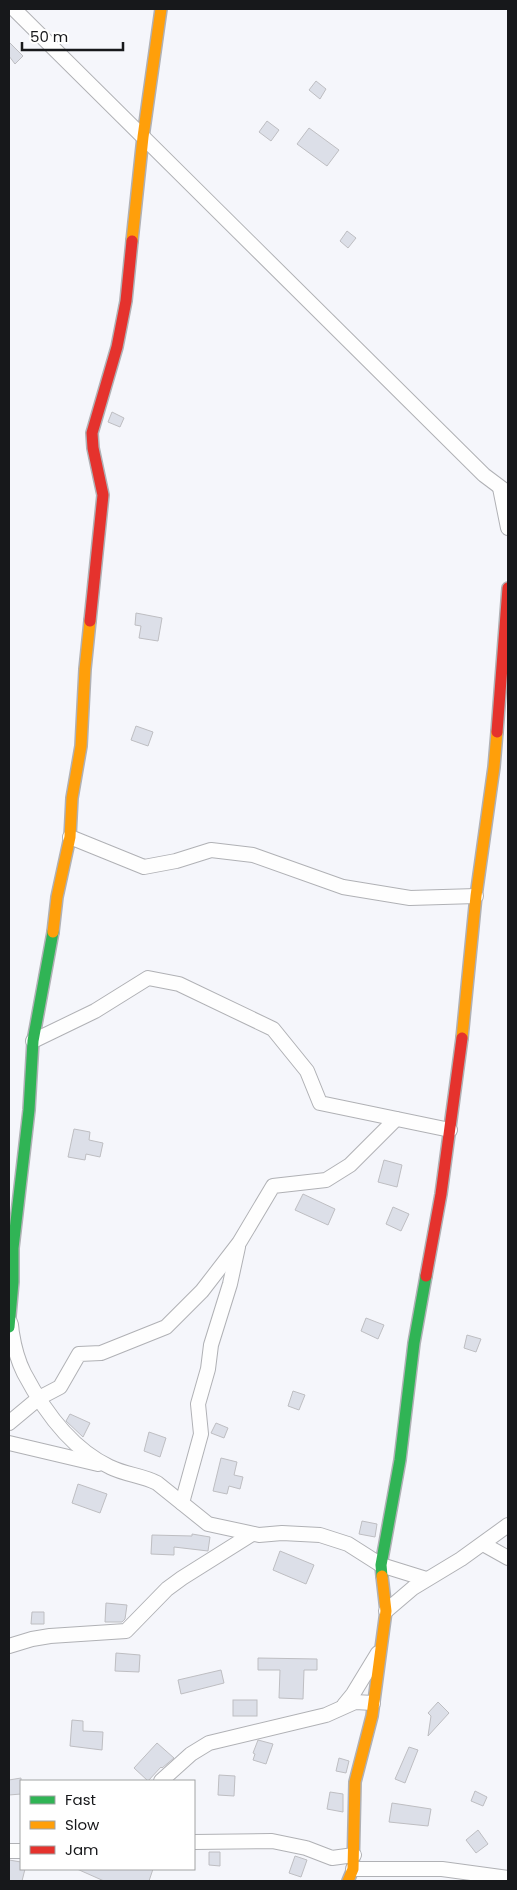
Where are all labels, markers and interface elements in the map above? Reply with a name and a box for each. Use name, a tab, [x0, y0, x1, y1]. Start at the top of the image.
scale bar	[22, 20, 124, 52]
text: 50 m	[30, 26, 68, 47]
legend	[20, 1780, 195, 1870]
text: Fast	[65, 1789, 96, 1810]
text: Slow	[65, 1814, 100, 1835]
text: Jam	[65, 1839, 99, 1860]

